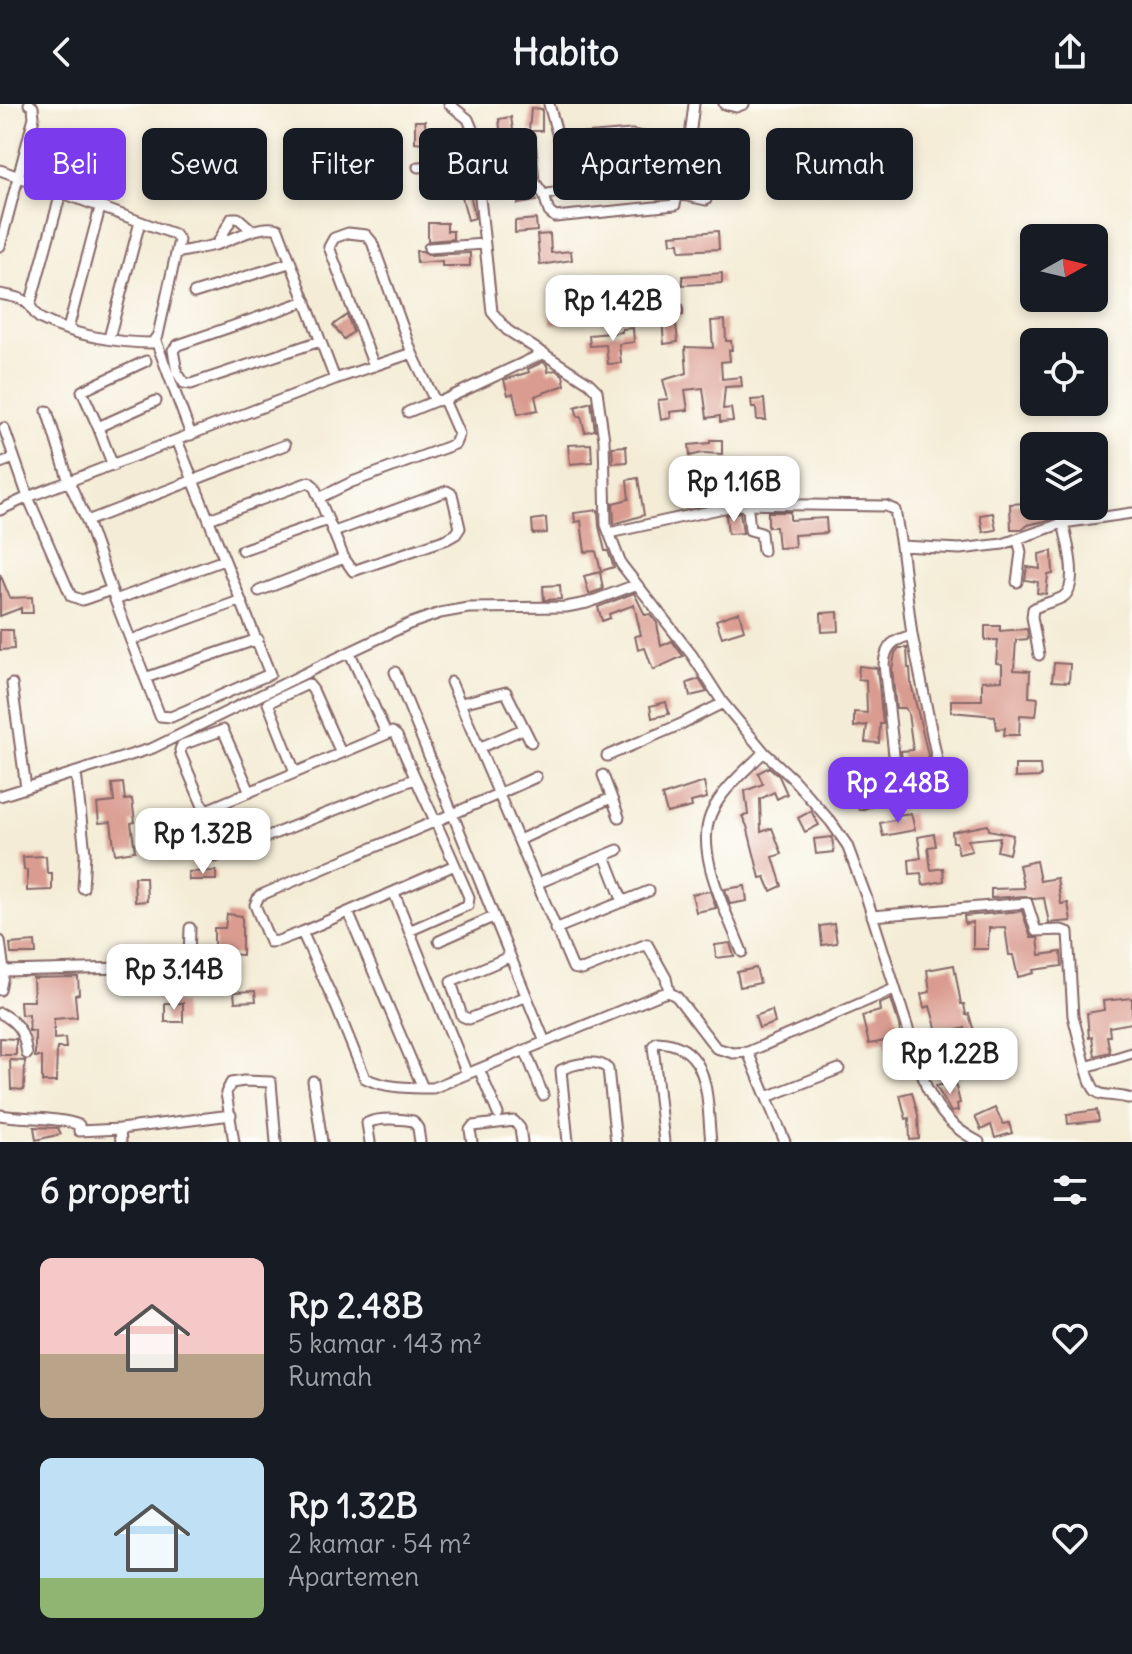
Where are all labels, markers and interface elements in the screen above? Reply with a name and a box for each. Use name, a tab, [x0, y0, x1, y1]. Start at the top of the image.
icon: back	[40, 30, 84, 74]
text: Habito	[513, 30, 619, 75]
icon: share	[1048, 30, 1092, 74]
chip: Beli	[24, 128, 126, 200]
chip: Sewa	[142, 128, 267, 200]
chip: Filter	[283, 128, 403, 200]
chip: Baru	[419, 128, 537, 200]
chip: Apartemen	[553, 128, 750, 200]
chip: Rumah	[766, 128, 913, 200]
north arrow	[1020, 224, 1108, 312]
map controls	[1020, 224, 1108, 520]
pin: Rp 1.42B	[530, 275, 696, 343]
text: Rp 1.42B	[563, 284, 663, 317]
button: locate	[1020, 328, 1108, 416]
button: layers	[1020, 432, 1108, 520]
pin: Rp 1.16B	[651, 456, 817, 524]
text: Rp 1.16B	[687, 465, 781, 498]
pin: Rp 2.48B	[815, 757, 981, 825]
text: Rp 2.48B	[846, 766, 950, 799]
pin: Rp 1.32B	[120, 808, 286, 876]
text: Rp 1.32B	[153, 817, 253, 850]
pin: Rp 3.14B	[91, 944, 257, 1012]
text: Rp 3.14B	[124, 953, 224, 986]
pin: Rp 1.22B	[867, 1028, 1033, 1096]
text: Rp 1.22B	[901, 1037, 999, 1070]
icon: filters	[1048, 1168, 1092, 1212]
text: 6 properti	[40, 1169, 190, 1212]
text: Rp 2.48B	[288, 1284, 424, 1327]
icon: home	[104, 1290, 200, 1386]
icon: heart	[1048, 1316, 1092, 1360]
text: 5 kamar · 143 m²	[288, 1327, 482, 1360]
text: Rumah	[288, 1360, 372, 1393]
text: Rp 1.32B	[288, 1484, 418, 1527]
icon: home	[104, 1490, 200, 1586]
icon: heart	[1048, 1516, 1092, 1560]
text: 2 kamar · 54 m²	[288, 1527, 471, 1560]
text: Apartemen	[288, 1560, 419, 1593]

